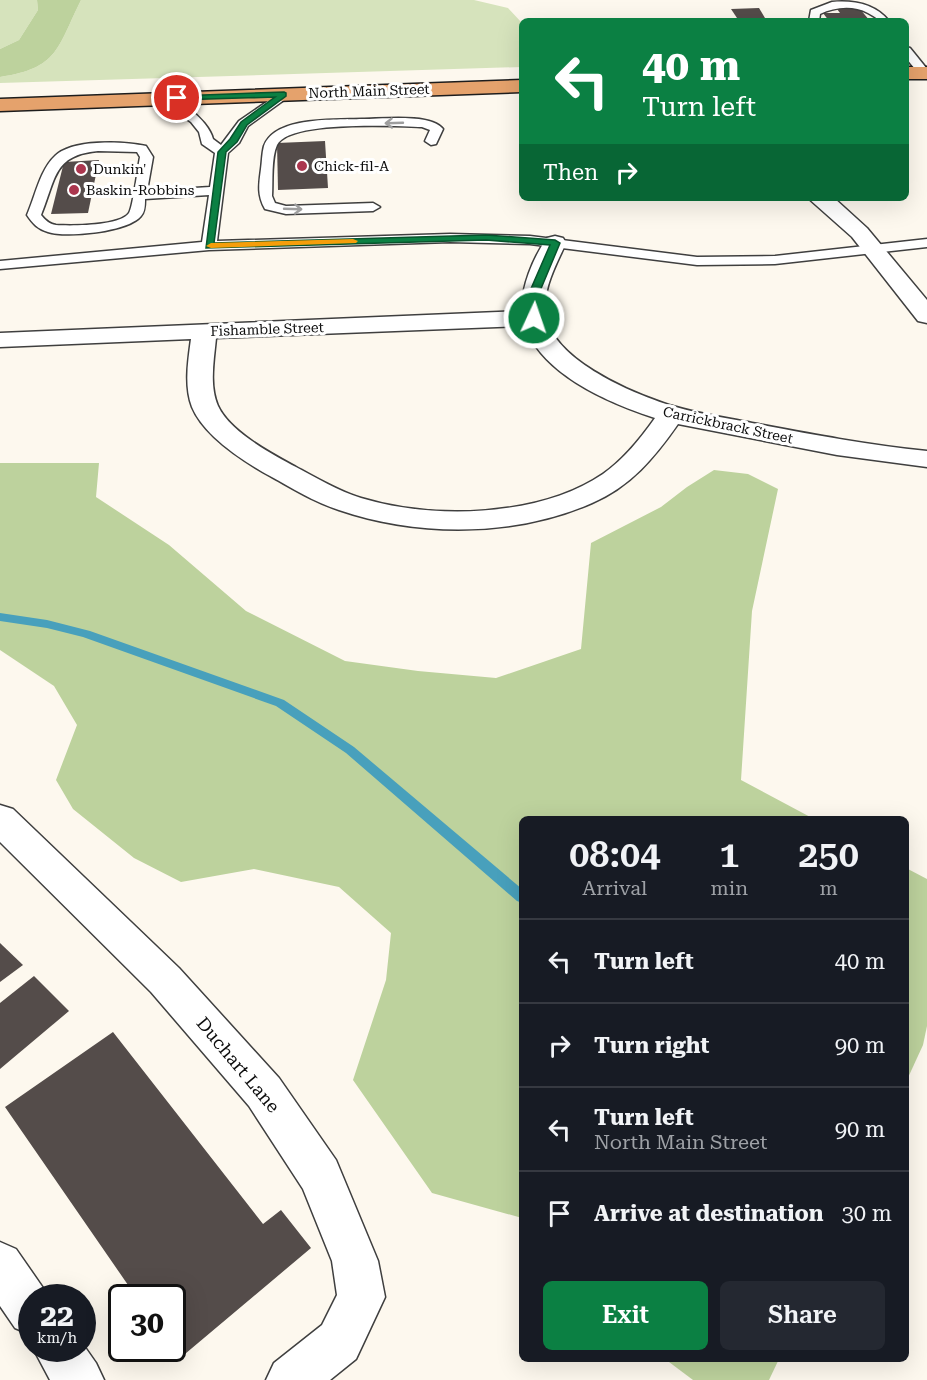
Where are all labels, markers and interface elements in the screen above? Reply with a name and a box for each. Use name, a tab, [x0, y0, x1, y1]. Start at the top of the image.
text: 40 m	[642, 41, 740, 90]
icon: left	[543, 42, 621, 120]
pin	[151, 72, 202, 123]
icon: arrive	[160, 81, 193, 114]
street label: North Main Street	[308, 81, 430, 101]
text: Turn left	[642, 91, 756, 123]
one-way arrow	[385, 117, 405, 128]
icon: right	[610, 156, 643, 189]
place label: Chick-fil-A	[314, 158, 389, 174]
marker: Chick-fil-A	[295, 159, 309, 173]
text: Then	[543, 160, 598, 185]
place label: Dunkin'	[93, 161, 146, 177]
marker: Dunkin'	[74, 162, 88, 176]
place label: Baskin-Robbins	[86, 182, 195, 198]
marker: Baskin-Robbins	[67, 183, 81, 197]
one-way arrow	[282, 204, 302, 215]
position arrow	[502, 286, 566, 350]
street label: Fishamble Street	[210, 319, 324, 339]
street label: Carrickbrack Street	[662, 403, 794, 447]
text: 08:04	[569, 834, 660, 876]
text: 1	[719, 834, 739, 876]
text: 250	[798, 834, 859, 876]
text: Arrival	[582, 876, 647, 900]
text: min	[711, 876, 748, 900]
text: m	[819, 876, 838, 900]
icon: left	[543, 945, 576, 978]
text: Turn left	[594, 949, 694, 974]
text: 40 m	[835, 949, 885, 974]
street label: Duchart Lane	[192, 1013, 284, 1117]
icon: right	[543, 1029, 576, 1062]
text: Turn right	[594, 1033, 709, 1058]
text: 90 m	[835, 1033, 885, 1058]
text: Turn left	[594, 1105, 694, 1130]
icon: left	[543, 1113, 576, 1146]
text: 90 m	[835, 1117, 885, 1142]
text: North Main Street	[594, 1130, 767, 1154]
icon: arrive	[543, 1197, 576, 1230]
text: Arrive at destination	[594, 1201, 823, 1226]
text: 30 m	[841, 1201, 892, 1226]
button: Exit	[543, 1281, 708, 1350]
button: Share	[720, 1281, 885, 1350]
speed limit sign: 30	[108, 1284, 186, 1362]
text: 22	[40, 1298, 74, 1333]
text: km/h	[37, 1329, 77, 1347]

